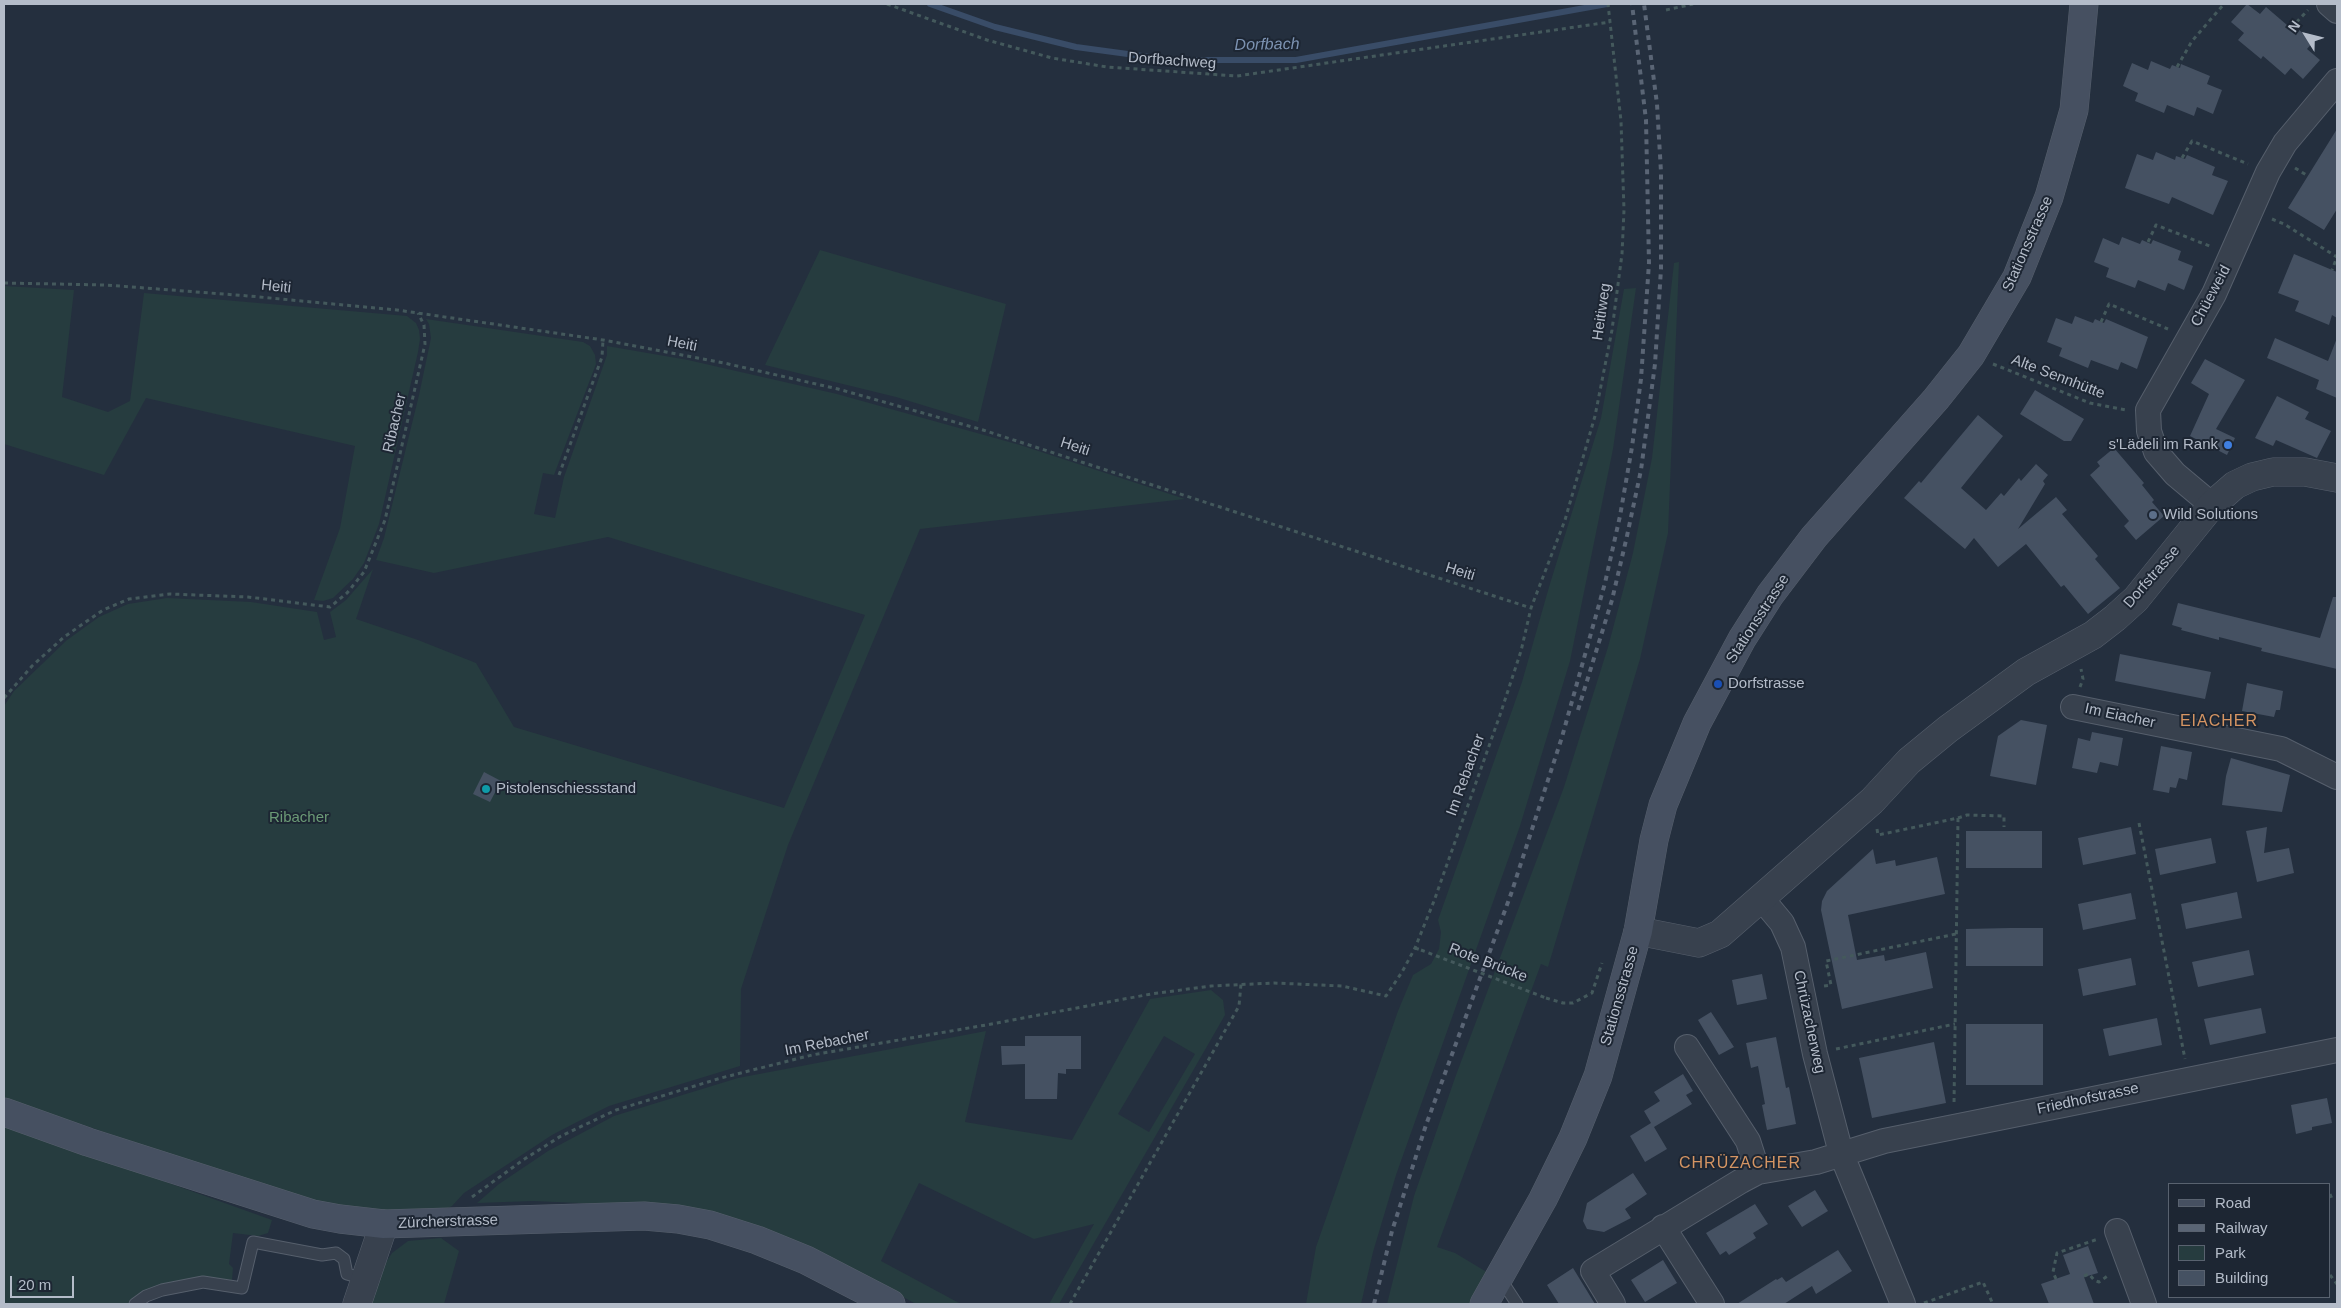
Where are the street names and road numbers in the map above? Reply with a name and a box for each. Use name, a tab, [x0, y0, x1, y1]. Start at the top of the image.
street label: Dorfbachweg	[1127, 49, 1217, 73]
street label: Stationsstrasse	[1999, 193, 2057, 295]
street label: Chüeweid	[2187, 262, 2235, 330]
street label: Heiti	[260, 276, 292, 298]
street label: Heitiweg	[1589, 282, 1615, 342]
street label: Heiti	[666, 332, 698, 356]
street label: Alte Sennhütte	[2009, 351, 2107, 403]
street label: Ribacher	[379, 392, 411, 454]
street label: Heiti	[1058, 434, 1092, 460]
street label: Dorfstrasse	[2120, 542, 2184, 612]
street label: Heiti	[1443, 559, 1477, 585]
street label: Stationsstrasse	[1723, 571, 1793, 667]
street label: Im Eiacher	[2083, 700, 2157, 732]
street label: Im Rebacher	[1443, 732, 1489, 818]
street label: Rote Brücke	[1446, 940, 1530, 986]
street label: Stationsstrasse	[1597, 944, 1643, 1048]
street label: Chrüzacherweg	[1789, 969, 1829, 1075]
street label: Im Rebacher	[783, 1026, 871, 1060]
street label: Friedhofstrasse	[2036, 1079, 2140, 1119]
street label: Zürcherstrasse	[398, 1211, 498, 1233]

